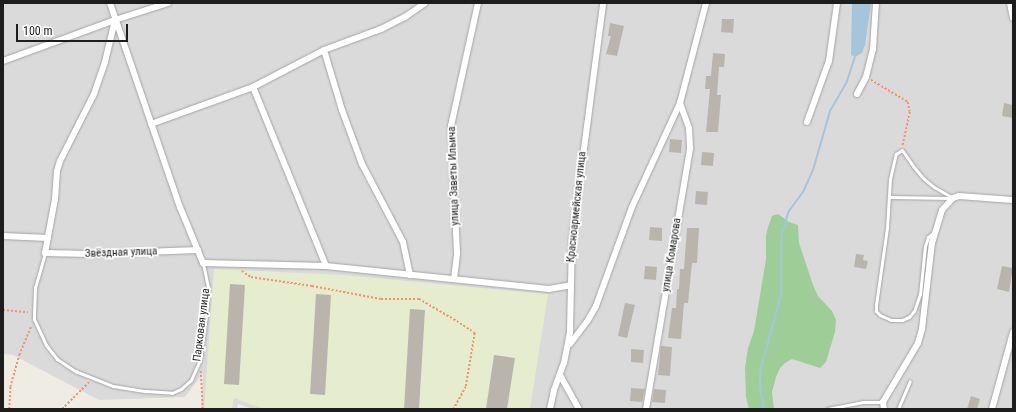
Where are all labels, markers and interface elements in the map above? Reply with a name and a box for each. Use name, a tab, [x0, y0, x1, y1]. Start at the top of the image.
scale bar	[18, 16, 130, 42]
text: 100 m	[23, 24, 53, 38]
street label: улица Заветы Ильича	[446, 126, 462, 226]
street label: Красноармейская улица	[565, 151, 589, 263]
street label: улица Комарова	[660, 217, 684, 293]
street label: Звёздная улица	[85, 245, 157, 261]
street label: Парковая улица	[191, 288, 213, 362]

